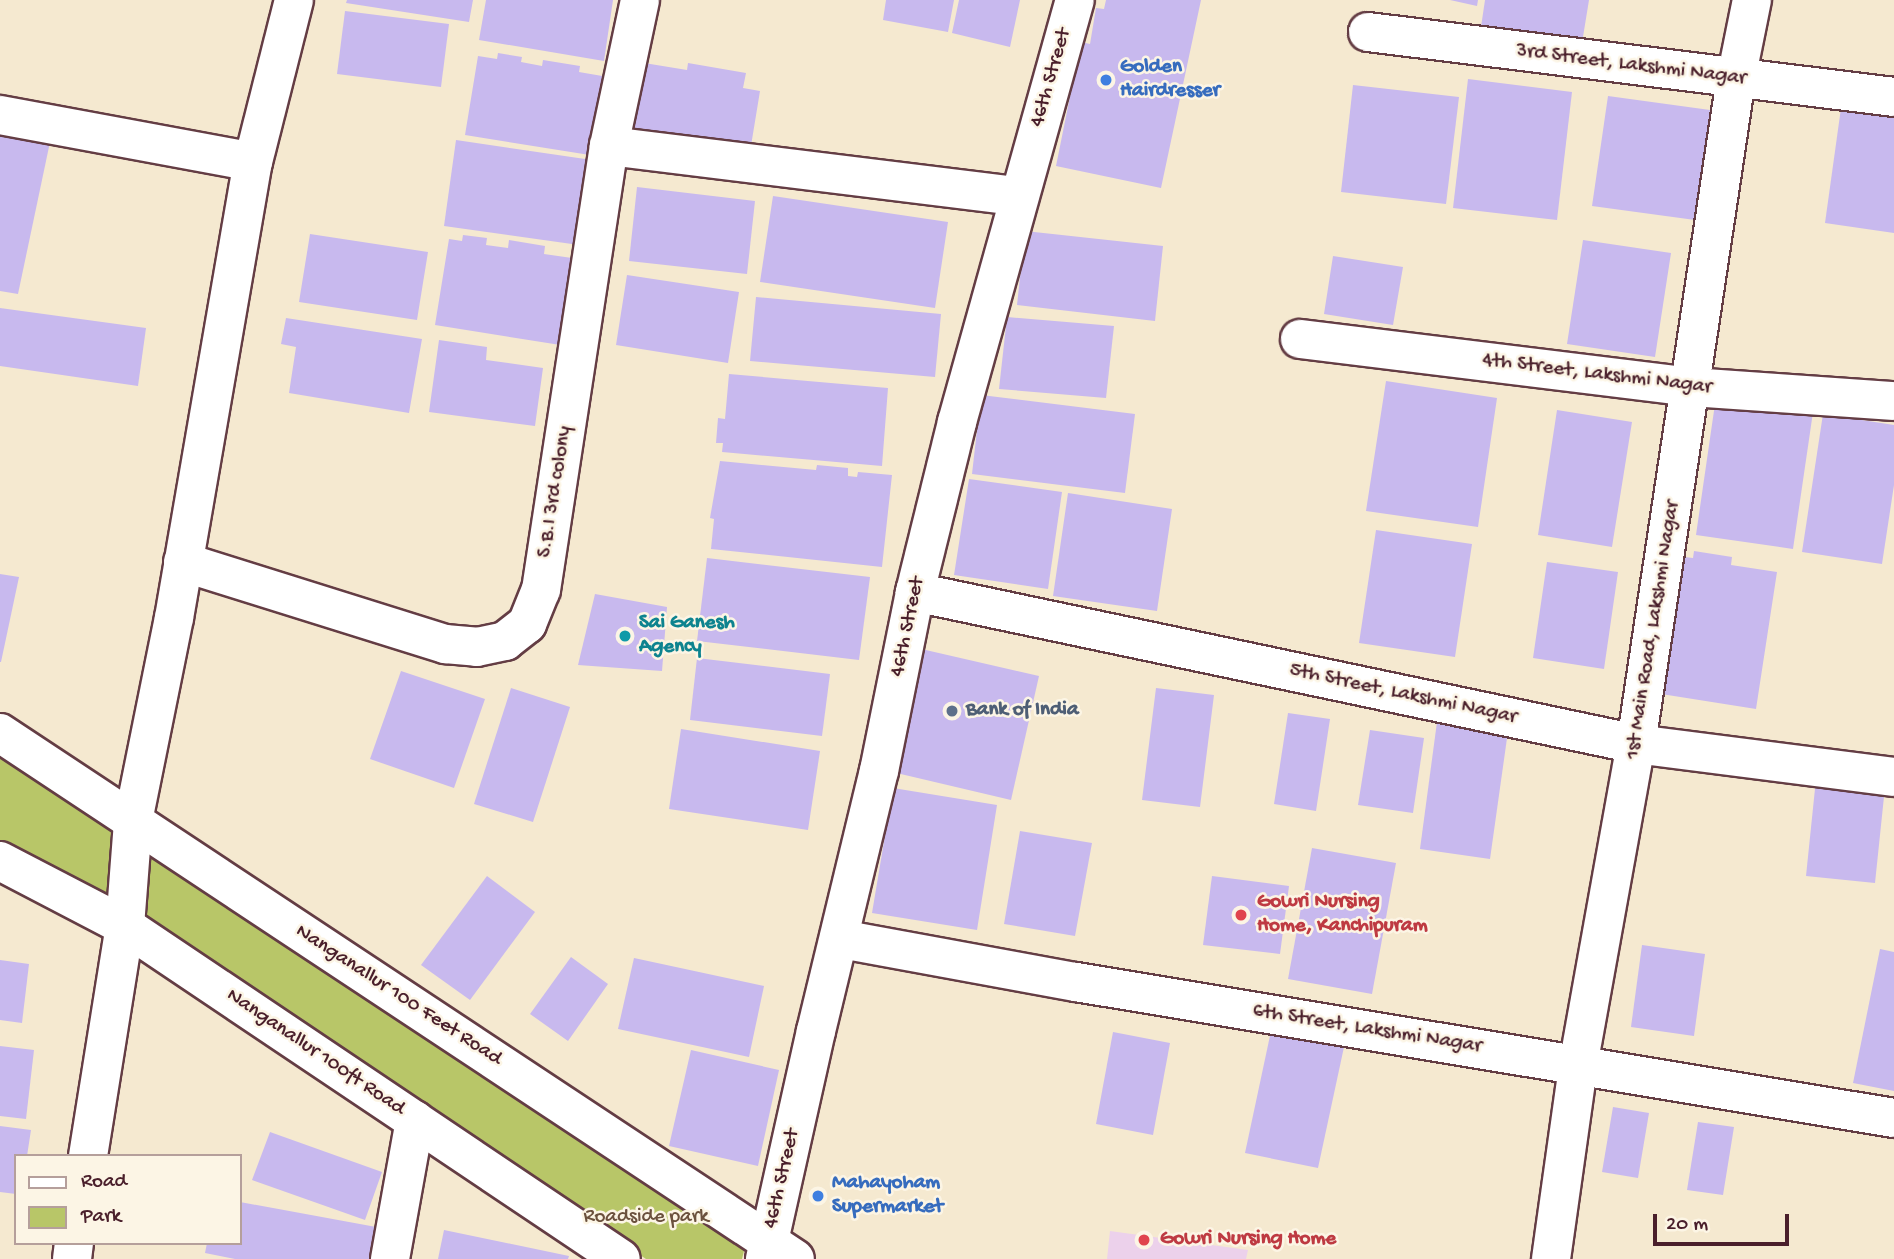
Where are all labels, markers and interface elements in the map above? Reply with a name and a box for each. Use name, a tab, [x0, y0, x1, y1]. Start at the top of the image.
street label: 46th Street	[1026, 26, 1078, 130]
street label: 3rd Street, Lakshmi Nagar	[1514, 39, 1748, 93]
place label: Golden Hairdresser	[1120, 55, 1220, 105]
marker: Golden Hairdresser	[1098, 72, 1114, 88]
street label: 4th Street, Lakshmi Nagar	[1481, 348, 1713, 402]
street label: S.B.I 3rd colony	[533, 424, 579, 560]
street label: 1st Main Road, Lakshmi Nagar	[1621, 499, 1687, 761]
street label: 46th Street	[886, 575, 932, 679]
place label: Sai Ganesh Agency	[639, 611, 735, 661]
marker: Sai Ganesh Agency	[617, 628, 633, 644]
street label: 5th Street, Lakshmi Nagar	[1287, 659, 1519, 731]
place label: Bank of India	[966, 698, 1079, 724]
marker: Bank of India	[944, 703, 960, 719]
place label: Gowri Nursing Home, Kanchipuram	[1257, 890, 1428, 940]
marker: Gowri Nursing Home, Kanchipuram	[1231, 905, 1251, 925]
street label: Nanganallur 100 Feet Road	[290, 920, 506, 1072]
street label: Nanganallur 100ft Road	[221, 984, 409, 1122]
street label: 6th Street, Lakshmi Nagar	[1251, 999, 1483, 1061]
street label: 46th Street	[759, 1127, 807, 1231]
legend	[14, 1154, 242, 1245]
text: Road	[81, 1170, 127, 1195]
place label: Mahayoham Supermarket	[832, 1171, 943, 1221]
marker: Mahayoham Supermarket	[810, 1188, 826, 1204]
scale bar	[1656, 1200, 1792, 1244]
text: Park	[81, 1205, 121, 1230]
park label: Roadside park	[583, 1205, 709, 1231]
text: 20 m	[1666, 1213, 1708, 1238]
place label: Gowri Nursing Home	[1160, 1227, 1336, 1253]
marker: Gowri Nursing Home	[1134, 1230, 1154, 1250]

